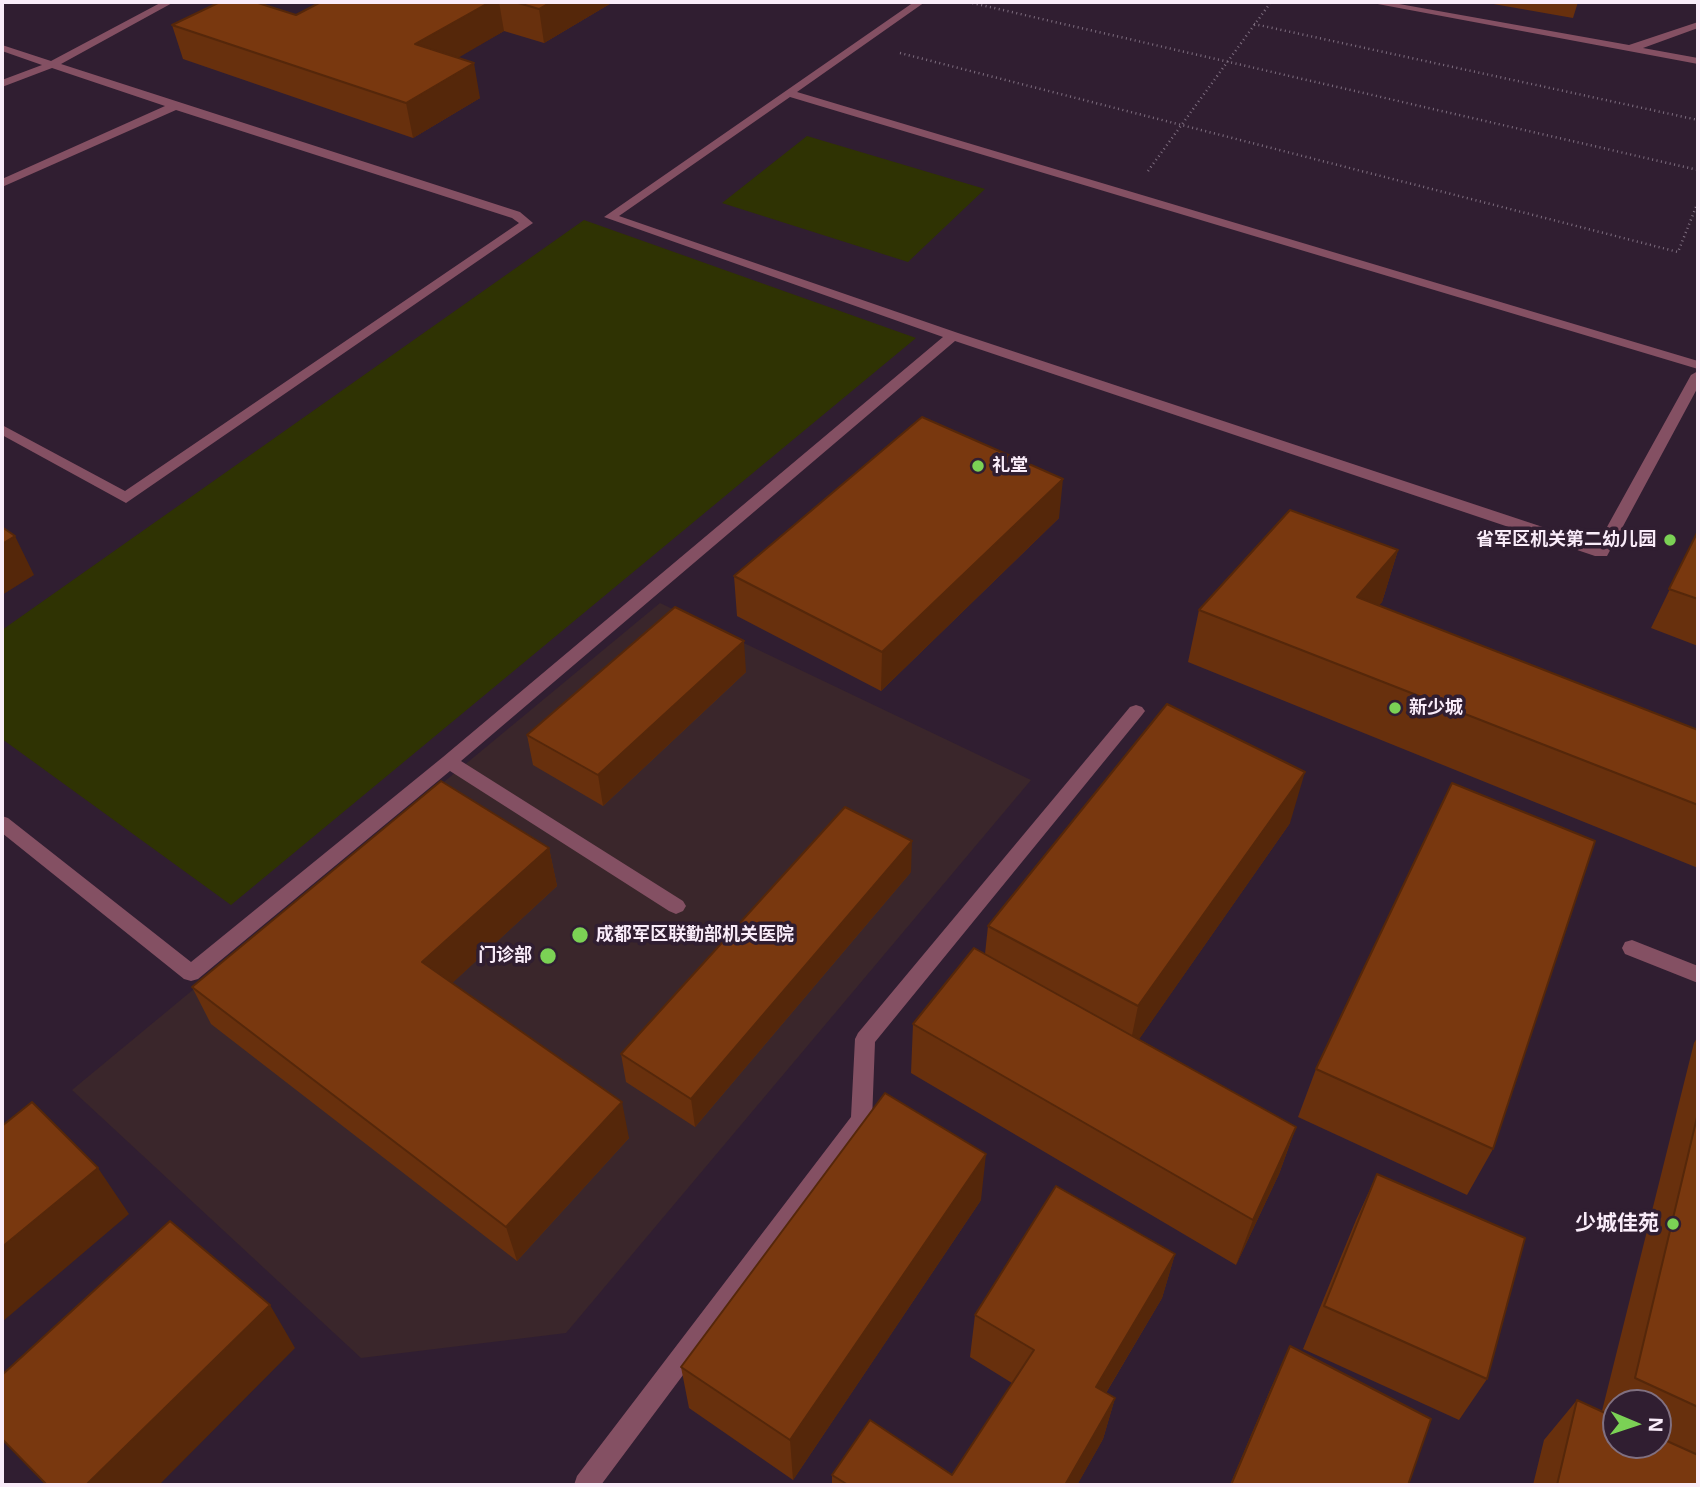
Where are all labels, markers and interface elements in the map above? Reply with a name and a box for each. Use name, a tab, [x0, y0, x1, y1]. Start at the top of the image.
place label: 礼堂	[992, 455, 1028, 477]
marker: 礼堂	[970, 458, 986, 474]
place label: 省军区机关第二幼儿园	[1476, 529, 1656, 551]
marker: 省军区机关第二幼儿园	[1662, 532, 1678, 548]
place label: 新少城	[1409, 697, 1463, 719]
marker: 新少城	[1387, 700, 1403, 716]
place label: 成都军区联勤部机关医院	[596, 924, 794, 946]
marker: 成都军区联勤部机关医院	[570, 925, 590, 945]
place label: 门诊部	[478, 945, 532, 967]
marker: 门诊部	[538, 946, 558, 966]
place label: 少城佳苑	[1575, 1211, 1659, 1237]
marker: 少城佳苑	[1665, 1216, 1681, 1232]
north arrow	[1602, 1389, 1672, 1459]
text: N	[1643, 1416, 1669, 1433]

